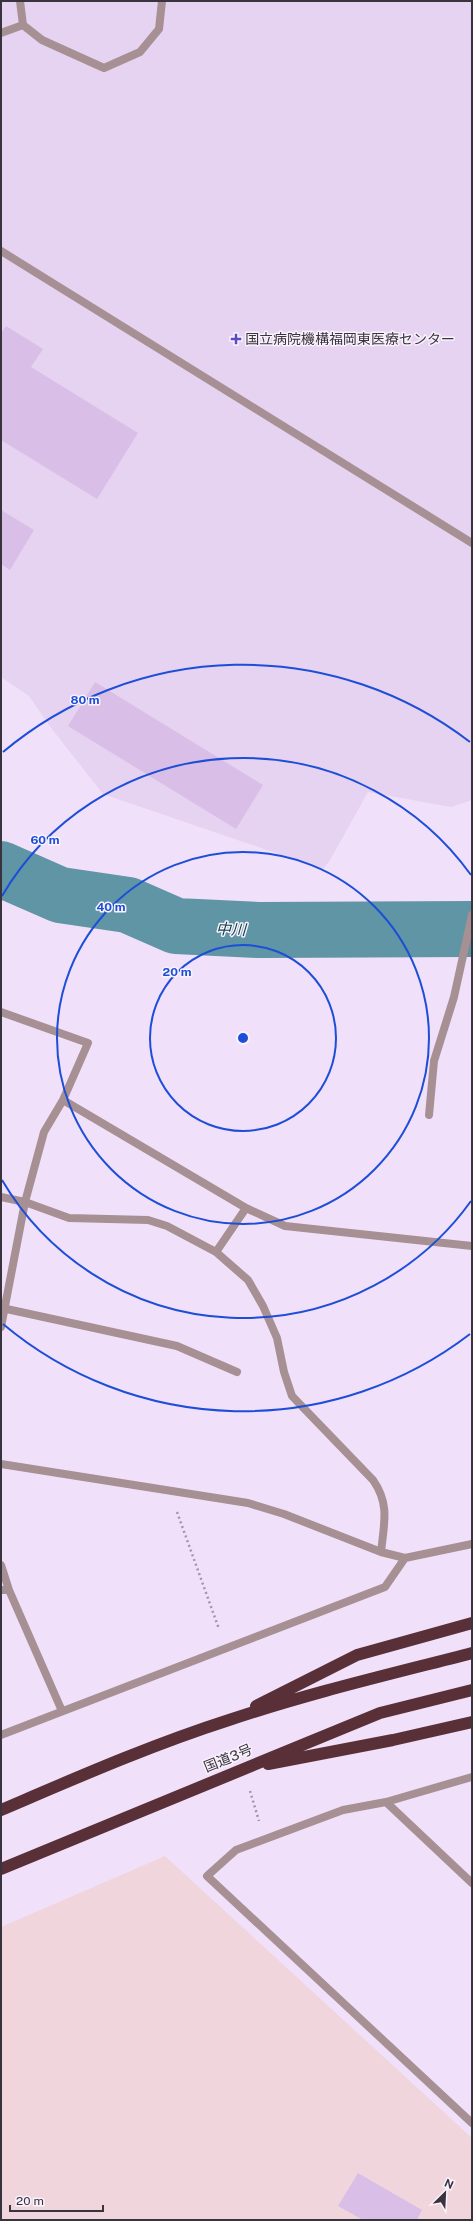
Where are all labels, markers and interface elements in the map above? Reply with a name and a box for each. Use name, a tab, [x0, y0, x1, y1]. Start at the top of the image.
place label: 国立病院機構福岡東医療センター	[245, 331, 455, 347]
marker: 国立病院機構福岡東医療センター	[230, 333, 242, 345]
text: 80 m	[70, 693, 100, 707]
text: 60 m	[30, 833, 60, 847]
text: 40 m	[96, 900, 126, 914]
water label: 中川	[216, 920, 248, 938]
text: 20 m	[163, 965, 192, 979]
centre of rings	[236, 1031, 250, 1045]
street label: 国道3号	[201, 1741, 255, 1775]
north arrow	[425, 2173, 465, 2213]
text: N	[443, 2177, 455, 2191]
scale bar	[10, 2187, 103, 2213]
text: 20 m	[16, 2194, 44, 2208]

